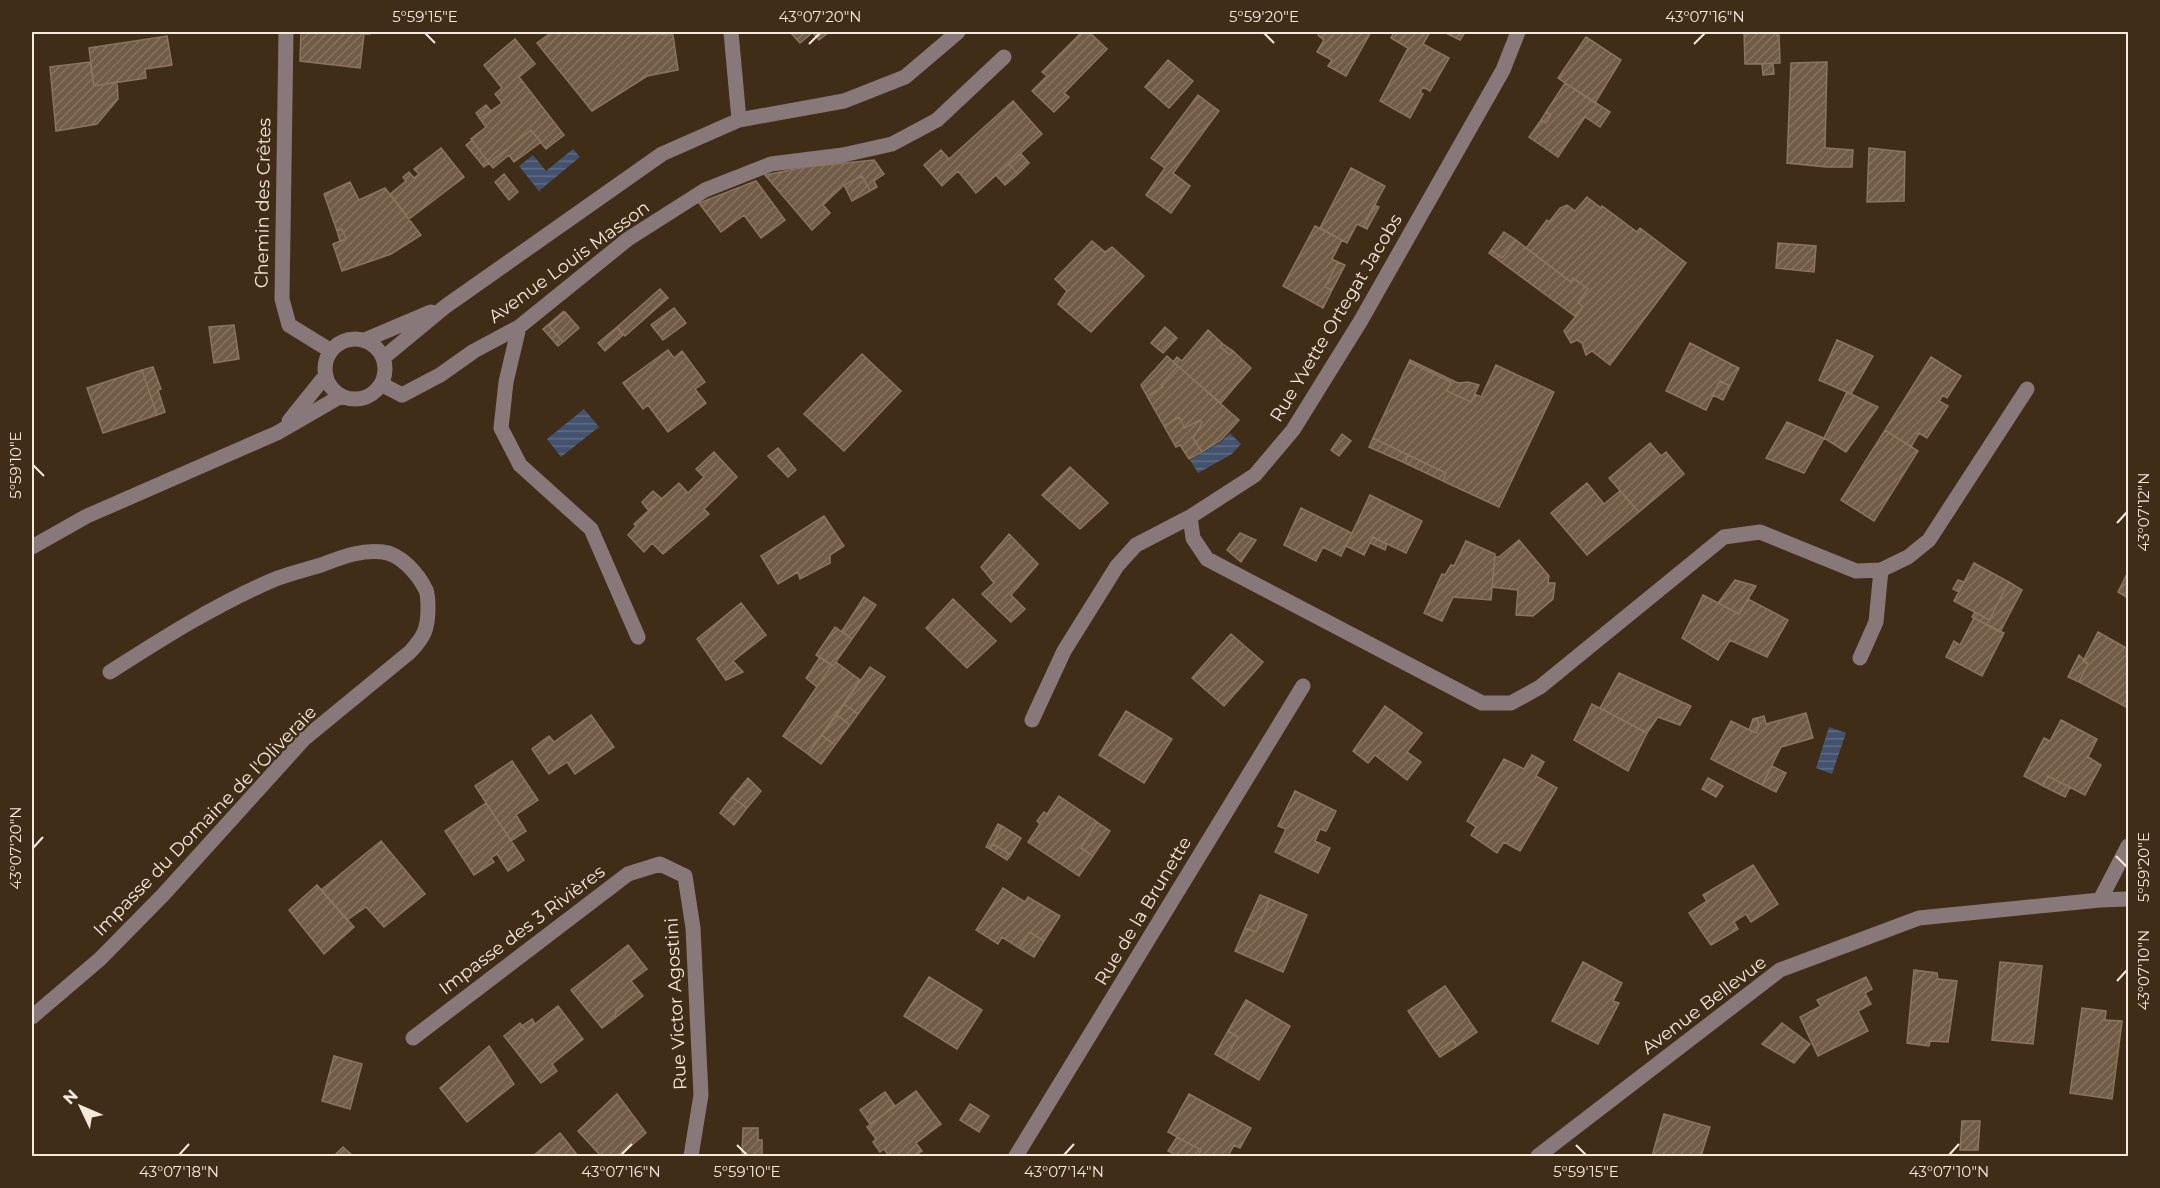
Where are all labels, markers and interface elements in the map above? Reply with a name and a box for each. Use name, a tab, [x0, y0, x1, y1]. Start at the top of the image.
text: 5°59'15"E	[392, 7, 458, 26]
text: 43°07'20"N	[778, 7, 862, 26]
text: 5°59'20"E	[1229, 7, 1299, 26]
text: 43°07'16"N	[1665, 7, 1745, 26]
street label: Chemin des Crêtes	[251, 117, 275, 288]
street label: Avenue Louis Masson	[484, 196, 654, 328]
street label: Rue Yvette Ortegat Jacobs	[1265, 210, 1407, 426]
text: 5°59'10"E	[6, 431, 25, 499]
text: 43°07'12"N	[2134, 473, 2153, 551]
street label: Impasse du Domaine de l'Oliveraie	[89, 701, 321, 941]
text: 43°07'20"N	[6, 806, 25, 890]
text: 5°59'20"E	[2134, 832, 2153, 902]
street label: Rue de la Brunette	[1090, 833, 1196, 989]
street label: Impasse des 3 Rivières	[435, 860, 609, 1000]
street label: Rue Victor Agostini	[660, 917, 692, 1091]
text: 43°07'10"N	[2134, 930, 2153, 1010]
street label: Avenue Bellevue	[1637, 951, 1771, 1059]
north arrow	[51, 1077, 111, 1137]
text: N	[59, 1086, 82, 1108]
text: 43°07'18"N	[139, 1162, 219, 1181]
text: 43°07'16"N	[581, 1162, 661, 1181]
text: 5°59'10"E	[713, 1162, 781, 1181]
text: 43°07'14"N	[1024, 1162, 1104, 1181]
text: 5°59'15"E	[1553, 1162, 1619, 1181]
text: 43°07'10"N	[1909, 1162, 1989, 1181]

